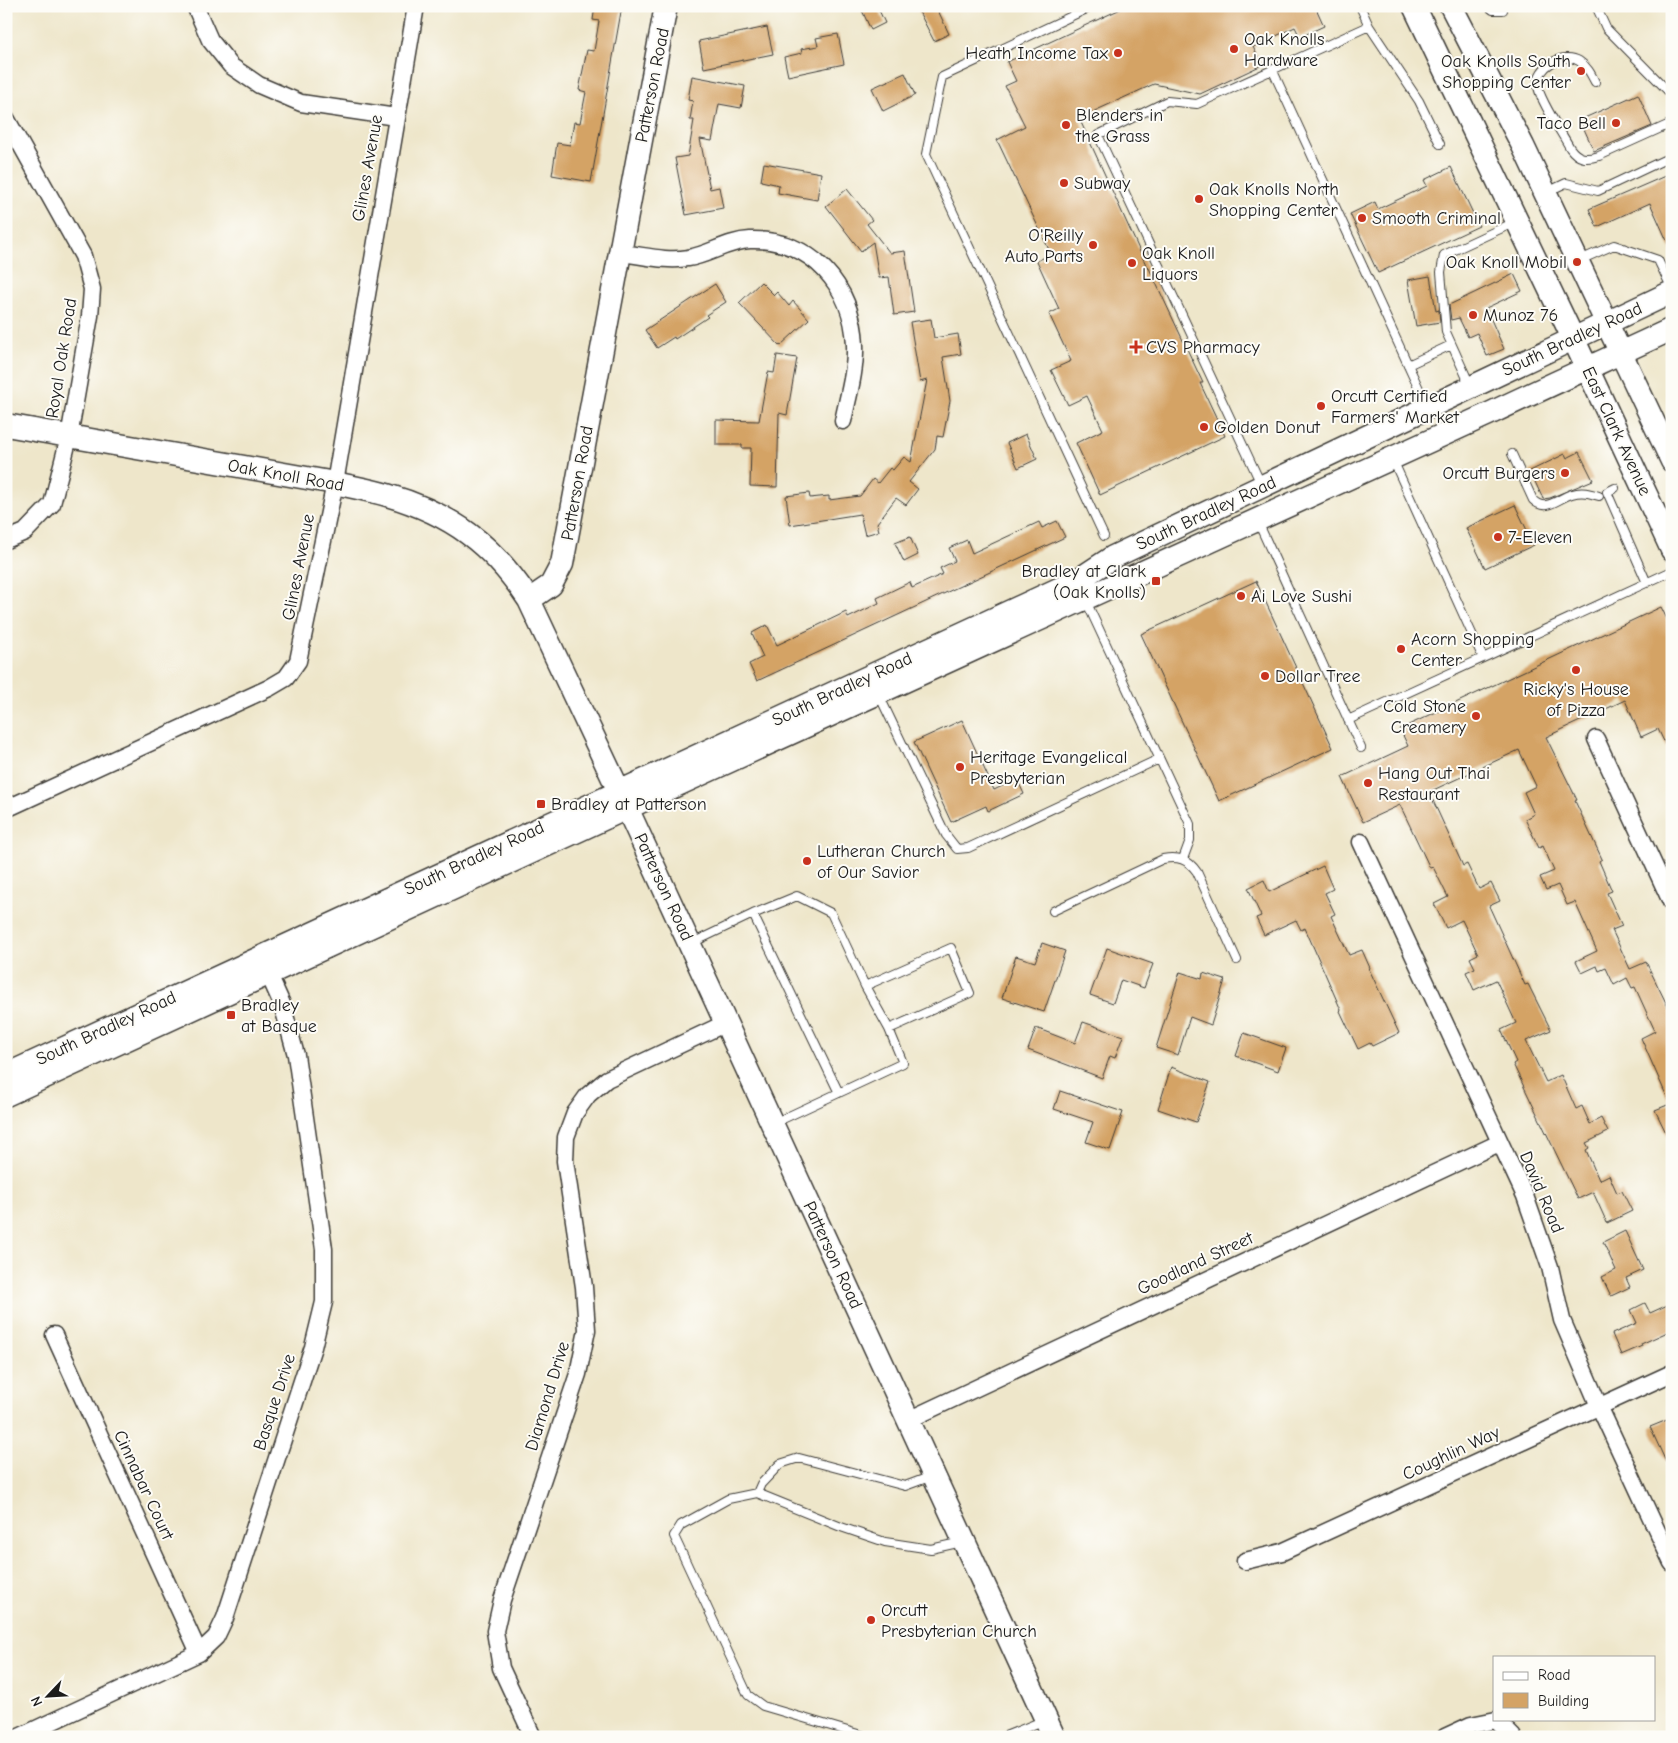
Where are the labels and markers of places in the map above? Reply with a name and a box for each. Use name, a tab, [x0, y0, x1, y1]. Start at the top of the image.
place label: Oak Knolls Hardware	[1244, 29, 1325, 71]
place label: Heath Income Tax	[965, 43, 1108, 64]
marker: Oak Knolls Hardware	[1228, 43, 1240, 55]
marker: Heath Income Tax	[1112, 47, 1124, 59]
place label: Oak Knolls South Shopping Center	[1441, 51, 1572, 93]
marker: Oak Knolls South Shopping Center	[1575, 65, 1587, 77]
place label: Blenders in the Grass	[1075, 105, 1163, 147]
place label: Taco Bell	[1537, 113, 1606, 134]
marker: Taco Bell	[1610, 117, 1622, 129]
marker: Blenders in the Grass	[1060, 119, 1072, 131]
place label: Subway	[1074, 173, 1131, 194]
marker: Subway	[1058, 177, 1070, 189]
place label: Oak Knolls North Shopping Center	[1209, 179, 1339, 221]
marker: Oak Knolls North Shopping Center	[1193, 193, 1205, 205]
place label: Smooth Criminal	[1372, 208, 1501, 229]
marker: Smooth Criminal	[1356, 212, 1368, 224]
place label: O'Reilly Auto Parts	[1005, 225, 1084, 267]
marker: O'Reilly Auto Parts	[1087, 239, 1099, 251]
place label: Oak Knoll Liquors	[1142, 243, 1215, 285]
place label: Oak Knoll Mobil	[1446, 252, 1567, 273]
marker: Oak Knoll Mobil	[1571, 256, 1583, 268]
marker: Oak Knoll Liquors	[1126, 257, 1138, 269]
place label: Munoz 76	[1483, 305, 1558, 326]
marker: Munoz 76	[1467, 309, 1479, 321]
place label: CVS Pharmacy	[1146, 337, 1261, 358]
marker: CVS Pharmacy	[1130, 341, 1142, 353]
place label: Orcutt Certified Farmers' Market	[1331, 386, 1460, 428]
marker: Orcutt Certified Farmers' Market	[1315, 400, 1327, 412]
place label: Golden Donut	[1214, 417, 1321, 438]
marker: Golden Donut	[1198, 421, 1210, 433]
place label: Orcutt Burgers	[1442, 463, 1555, 484]
marker: Orcutt Burgers	[1559, 467, 1571, 479]
place label: 7-Eleven	[1508, 527, 1572, 548]
marker: 7-Eleven	[1492, 531, 1504, 543]
place label: Bradley at Clark (Oak Knolls)	[1022, 561, 1146, 603]
marker: Bradley at Clark (Oak Knolls)	[1150, 575, 1162, 587]
place label: Ai Love Sushi	[1251, 586, 1352, 607]
marker: Ai Love Sushi	[1235, 590, 1247, 602]
place label: Acorn Shopping Center	[1411, 629, 1535, 671]
marker: Acorn Shopping Center	[1395, 643, 1407, 655]
marker: Ricky's House of Pizza	[1570, 664, 1582, 676]
place label: Dollar Tree	[1275, 666, 1360, 687]
marker: Dollar Tree	[1259, 670, 1271, 682]
place label: Ricky's House of Pizza	[1523, 679, 1629, 721]
place label: Cold Stone Creamery	[1383, 696, 1467, 738]
marker: Cold Stone Creamery	[1470, 710, 1482, 722]
place label: Heritage Evangelical Presbyterian	[970, 747, 1128, 789]
marker: Heritage Evangelical Presbyterian	[954, 761, 966, 773]
place label: Hang Out Thai Restaurant	[1378, 763, 1490, 805]
marker: Hang Out Thai Restaurant	[1362, 777, 1374, 789]
place label: Bradley at Patterson	[551, 794, 707, 815]
marker: Bradley at Patterson	[535, 798, 547, 810]
place label: Lutheran Church of Our Savior	[817, 841, 946, 883]
marker: Lutheran Church of Our Savior	[801, 855, 813, 867]
place label: Bradley at Basque	[241, 995, 317, 1037]
marker: Bradley at Basque	[225, 1009, 237, 1021]
place label: Orcutt Presbyterian Church	[881, 1600, 1037, 1642]
marker: Orcutt Presbyterian Church	[865, 1614, 877, 1626]

